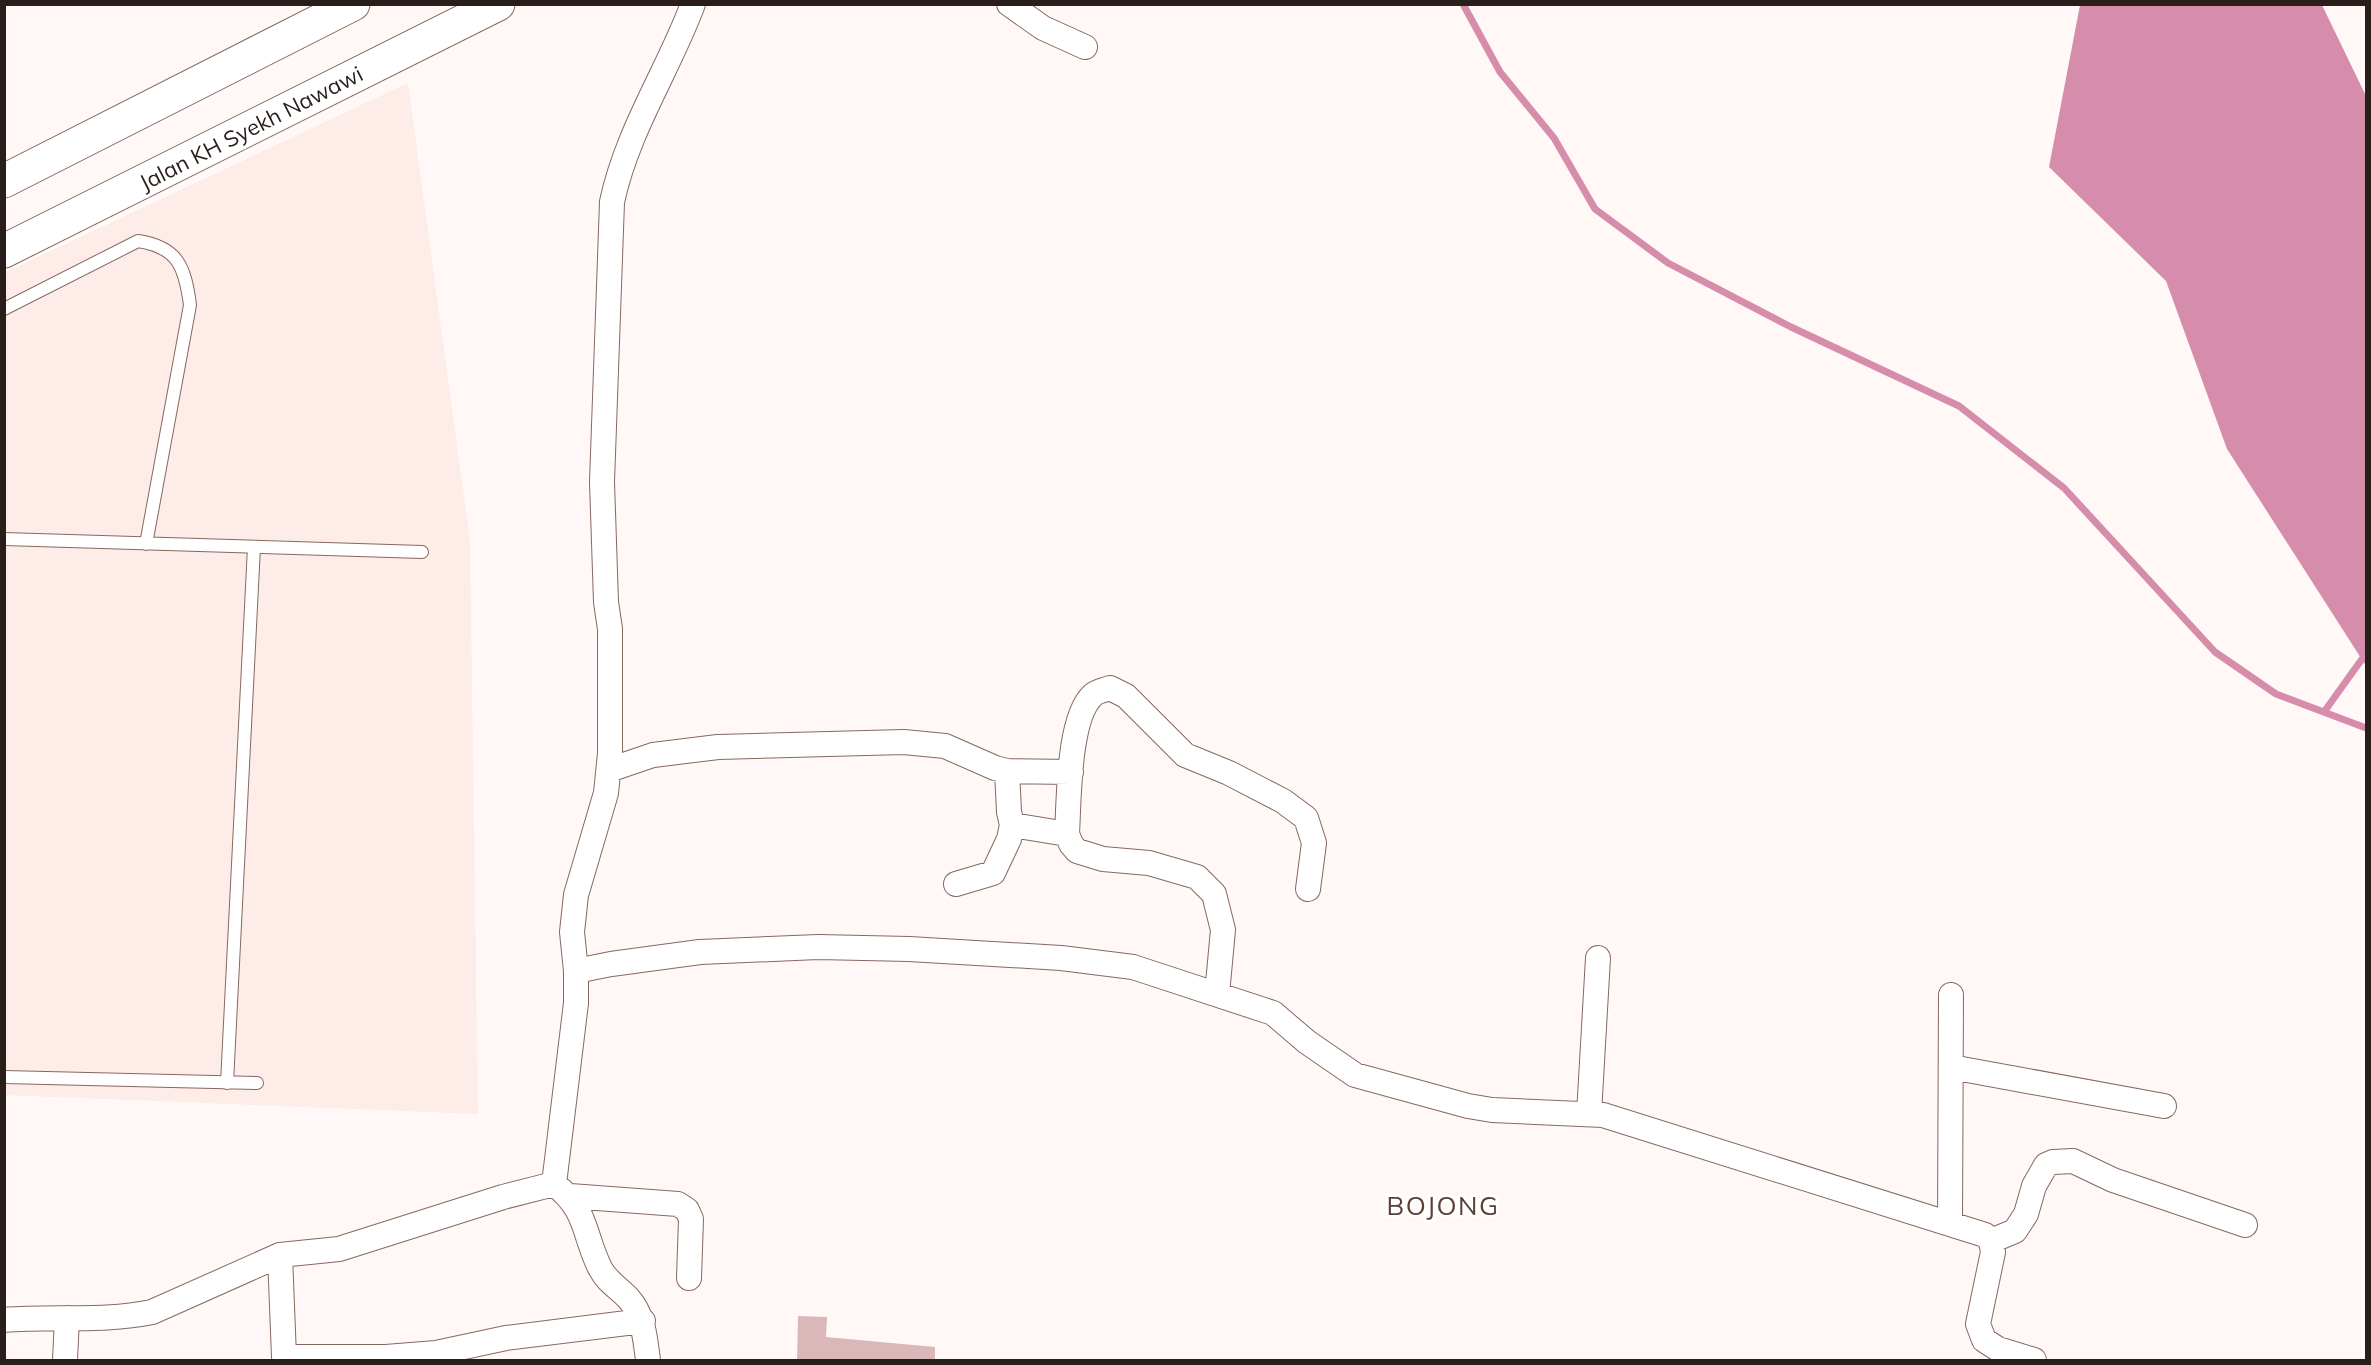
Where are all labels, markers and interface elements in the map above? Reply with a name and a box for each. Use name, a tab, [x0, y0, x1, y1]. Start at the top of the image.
street label: Jalan KH Syekh Nawawi	[135, 59, 367, 197]
district label: BOJONG	[1387, 1189, 1500, 1222]

